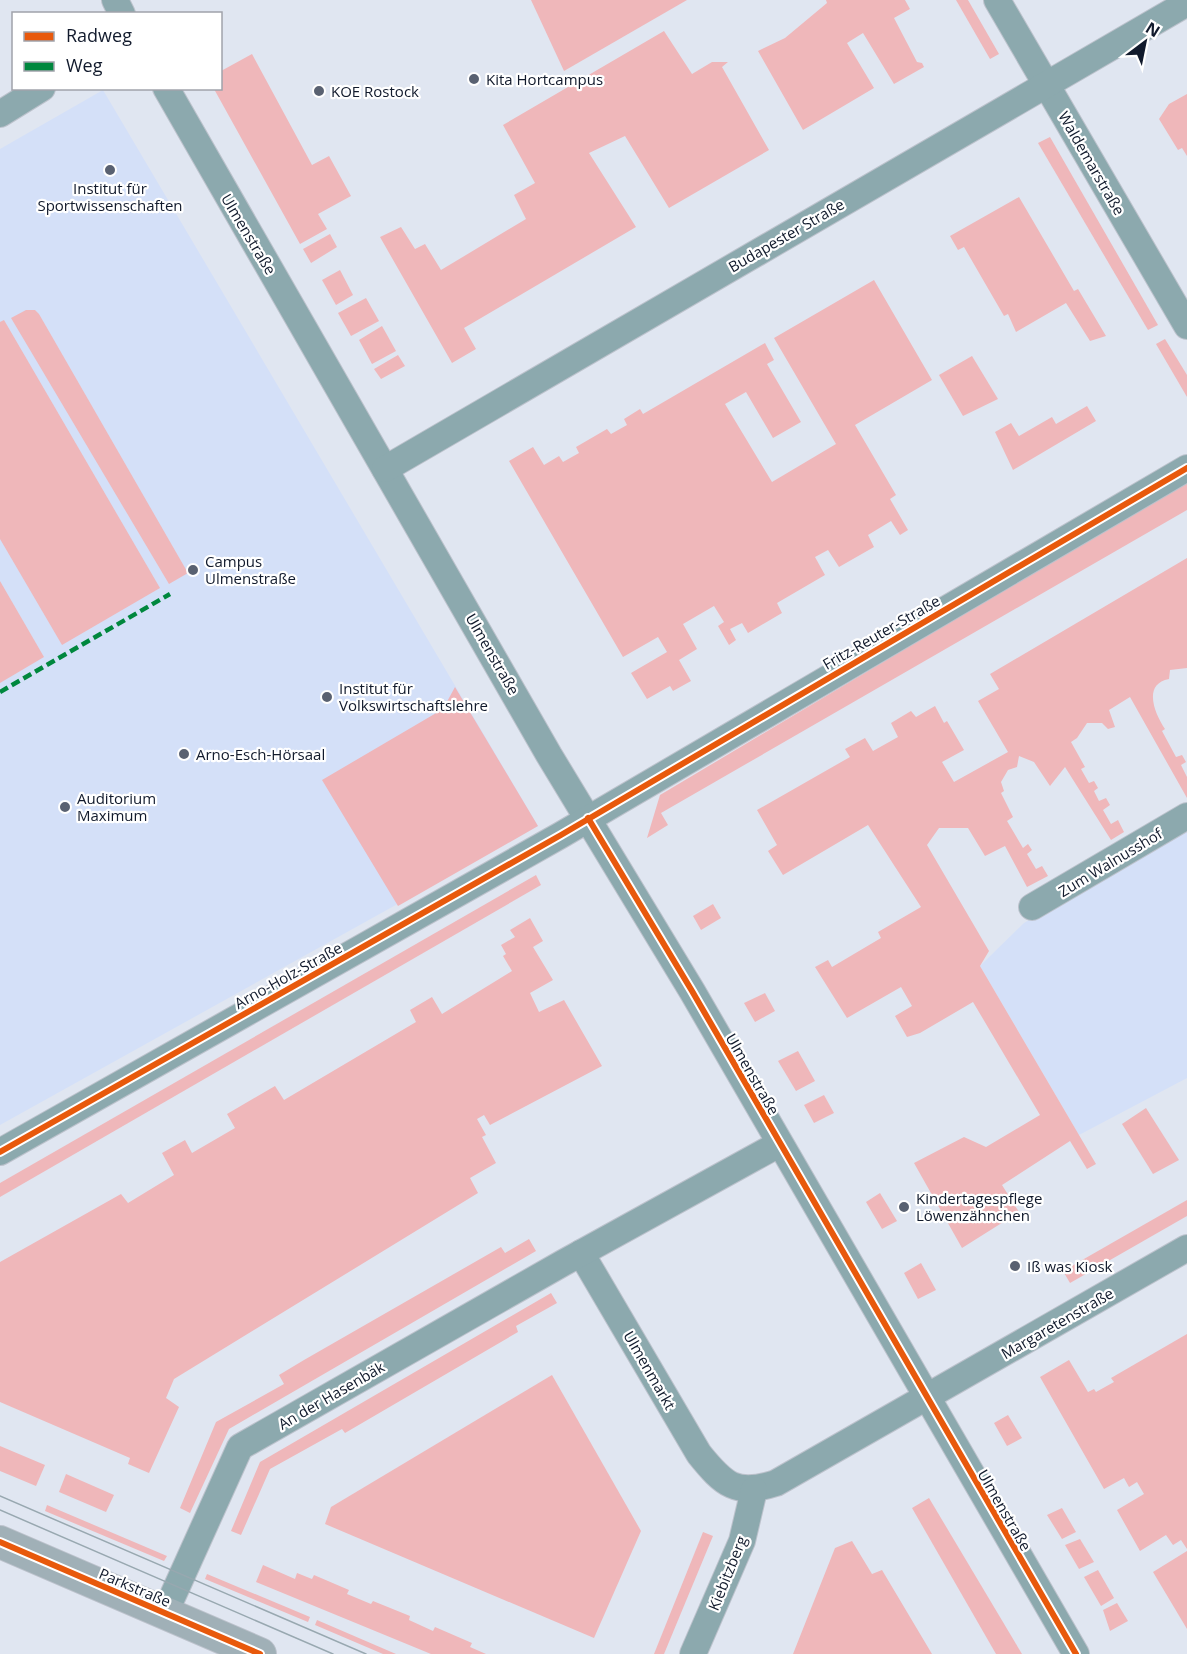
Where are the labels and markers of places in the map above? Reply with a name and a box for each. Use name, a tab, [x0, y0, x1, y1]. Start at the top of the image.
place label: Kita Hortcampus	[486, 69, 603, 89]
marker: Kita Hortcampus	[467, 72, 481, 86]
place label: KOE Rostock	[331, 81, 419, 101]
marker: KOE Rostock	[312, 84, 326, 98]
marker: Institut für Sportwissenschaften	[103, 163, 117, 177]
place label: Institut für Sportwissenschaften	[37, 178, 183, 215]
place label: Campus Ulmenstraße	[205, 551, 296, 588]
marker: Campus Ulmenstraße	[186, 563, 200, 577]
place label: Institut für Volkswirtschaftslehre	[339, 678, 488, 715]
marker: Institut für Volkswirtschaftslehre	[320, 690, 334, 704]
place label: Arno-Esch-Hörsaal	[196, 744, 325, 764]
marker: Arno-Esch-Hörsaal	[177, 747, 191, 761]
place label: Auditorium Maximum	[77, 788, 156, 825]
marker: Auditorium Maximum	[58, 800, 72, 814]
place label: Kindertagespflege Löwenzähnchen	[916, 1188, 1042, 1225]
marker: Kindertagespflege Löwenzähnchen	[897, 1200, 911, 1214]
place label: Iß was Kiosk	[1027, 1256, 1113, 1276]
marker: Iß was Kiosk	[1008, 1259, 1022, 1273]

